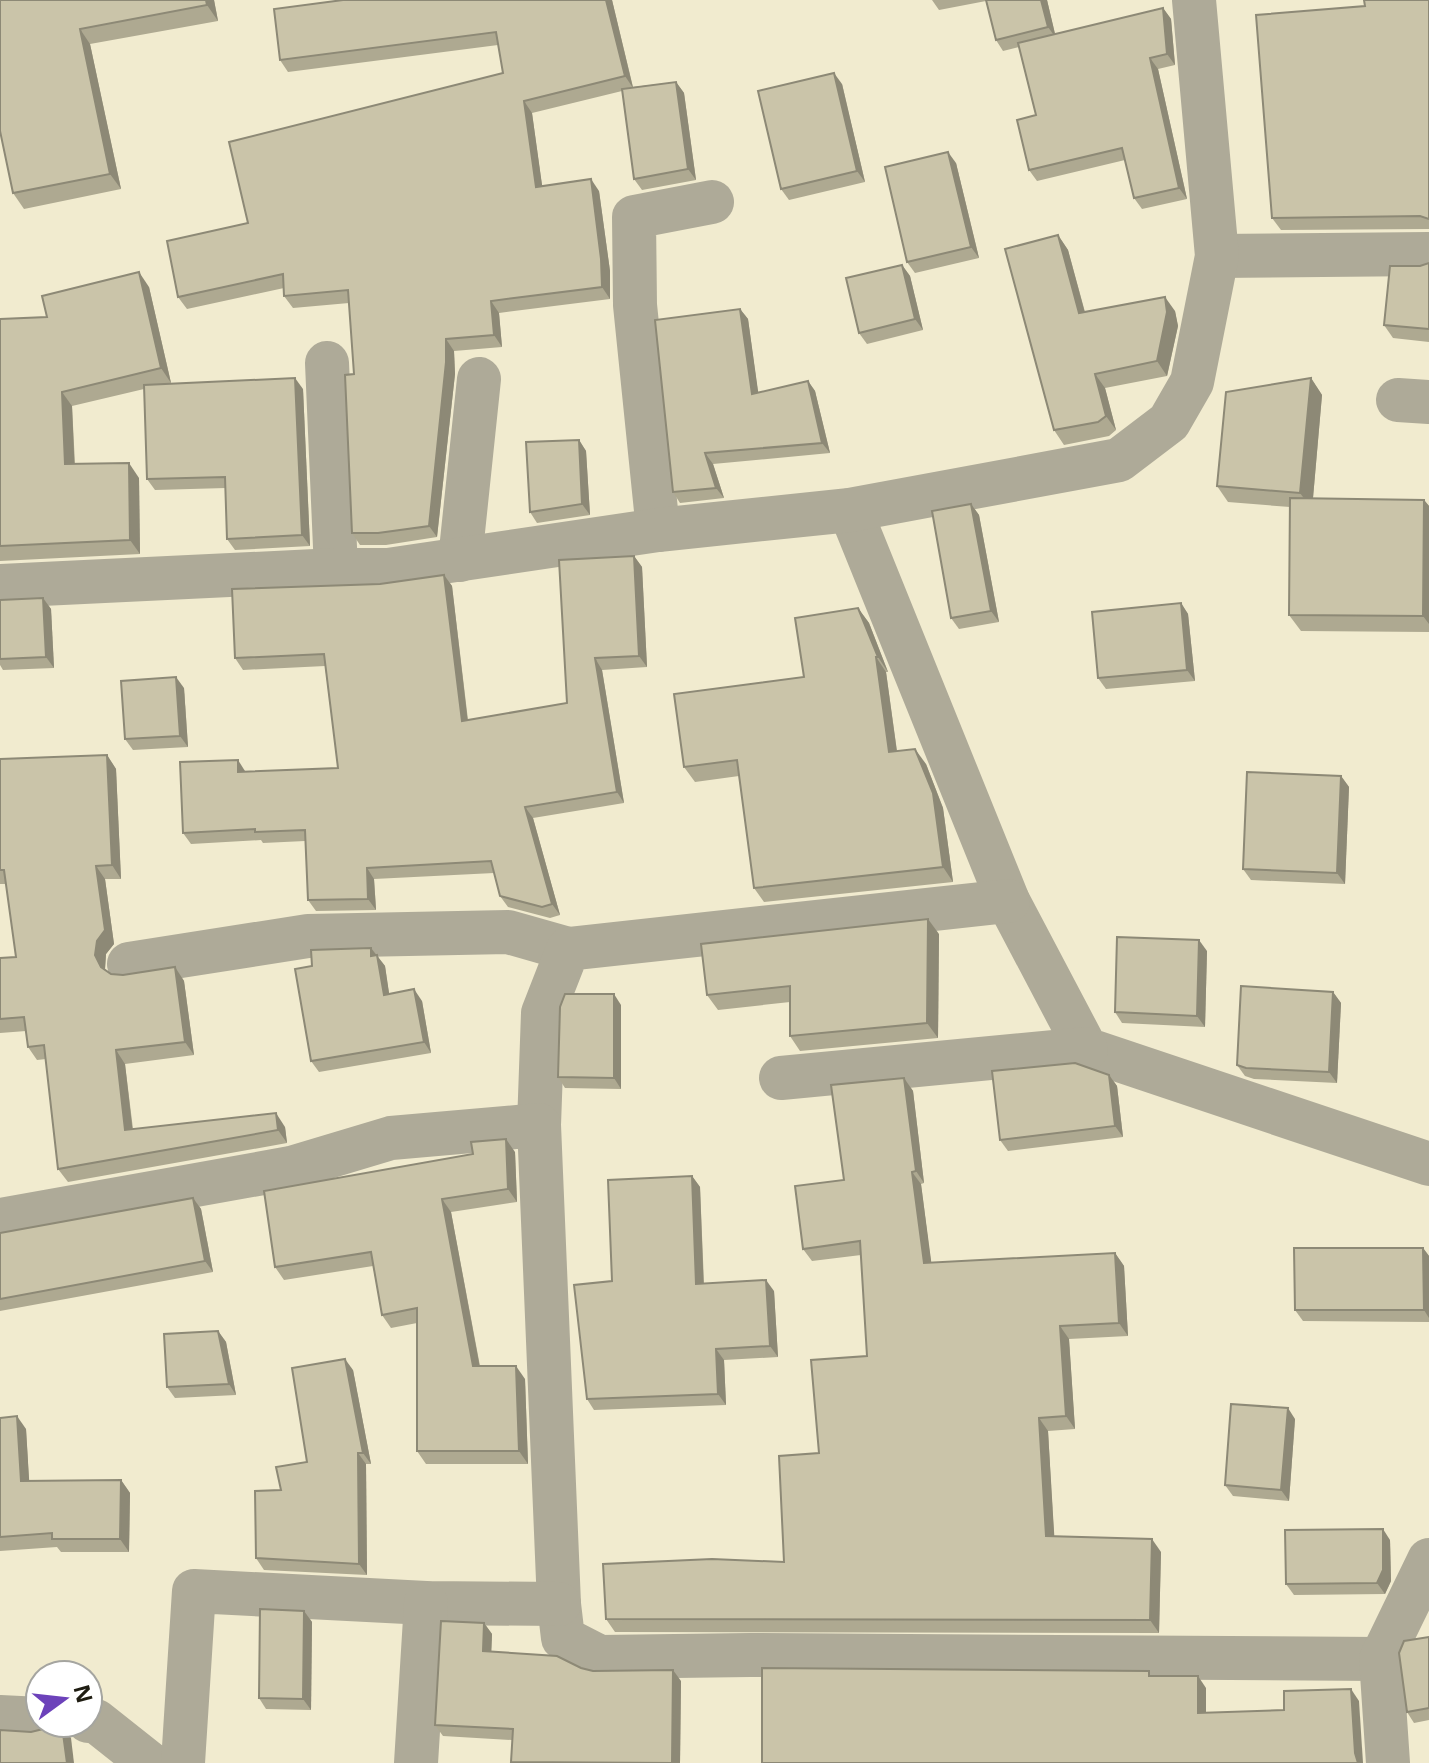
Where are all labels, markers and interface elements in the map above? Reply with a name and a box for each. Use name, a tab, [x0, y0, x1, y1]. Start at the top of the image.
north arrow	[24, 1659, 104, 1739]
text: N	[67, 1681, 101, 1706]

